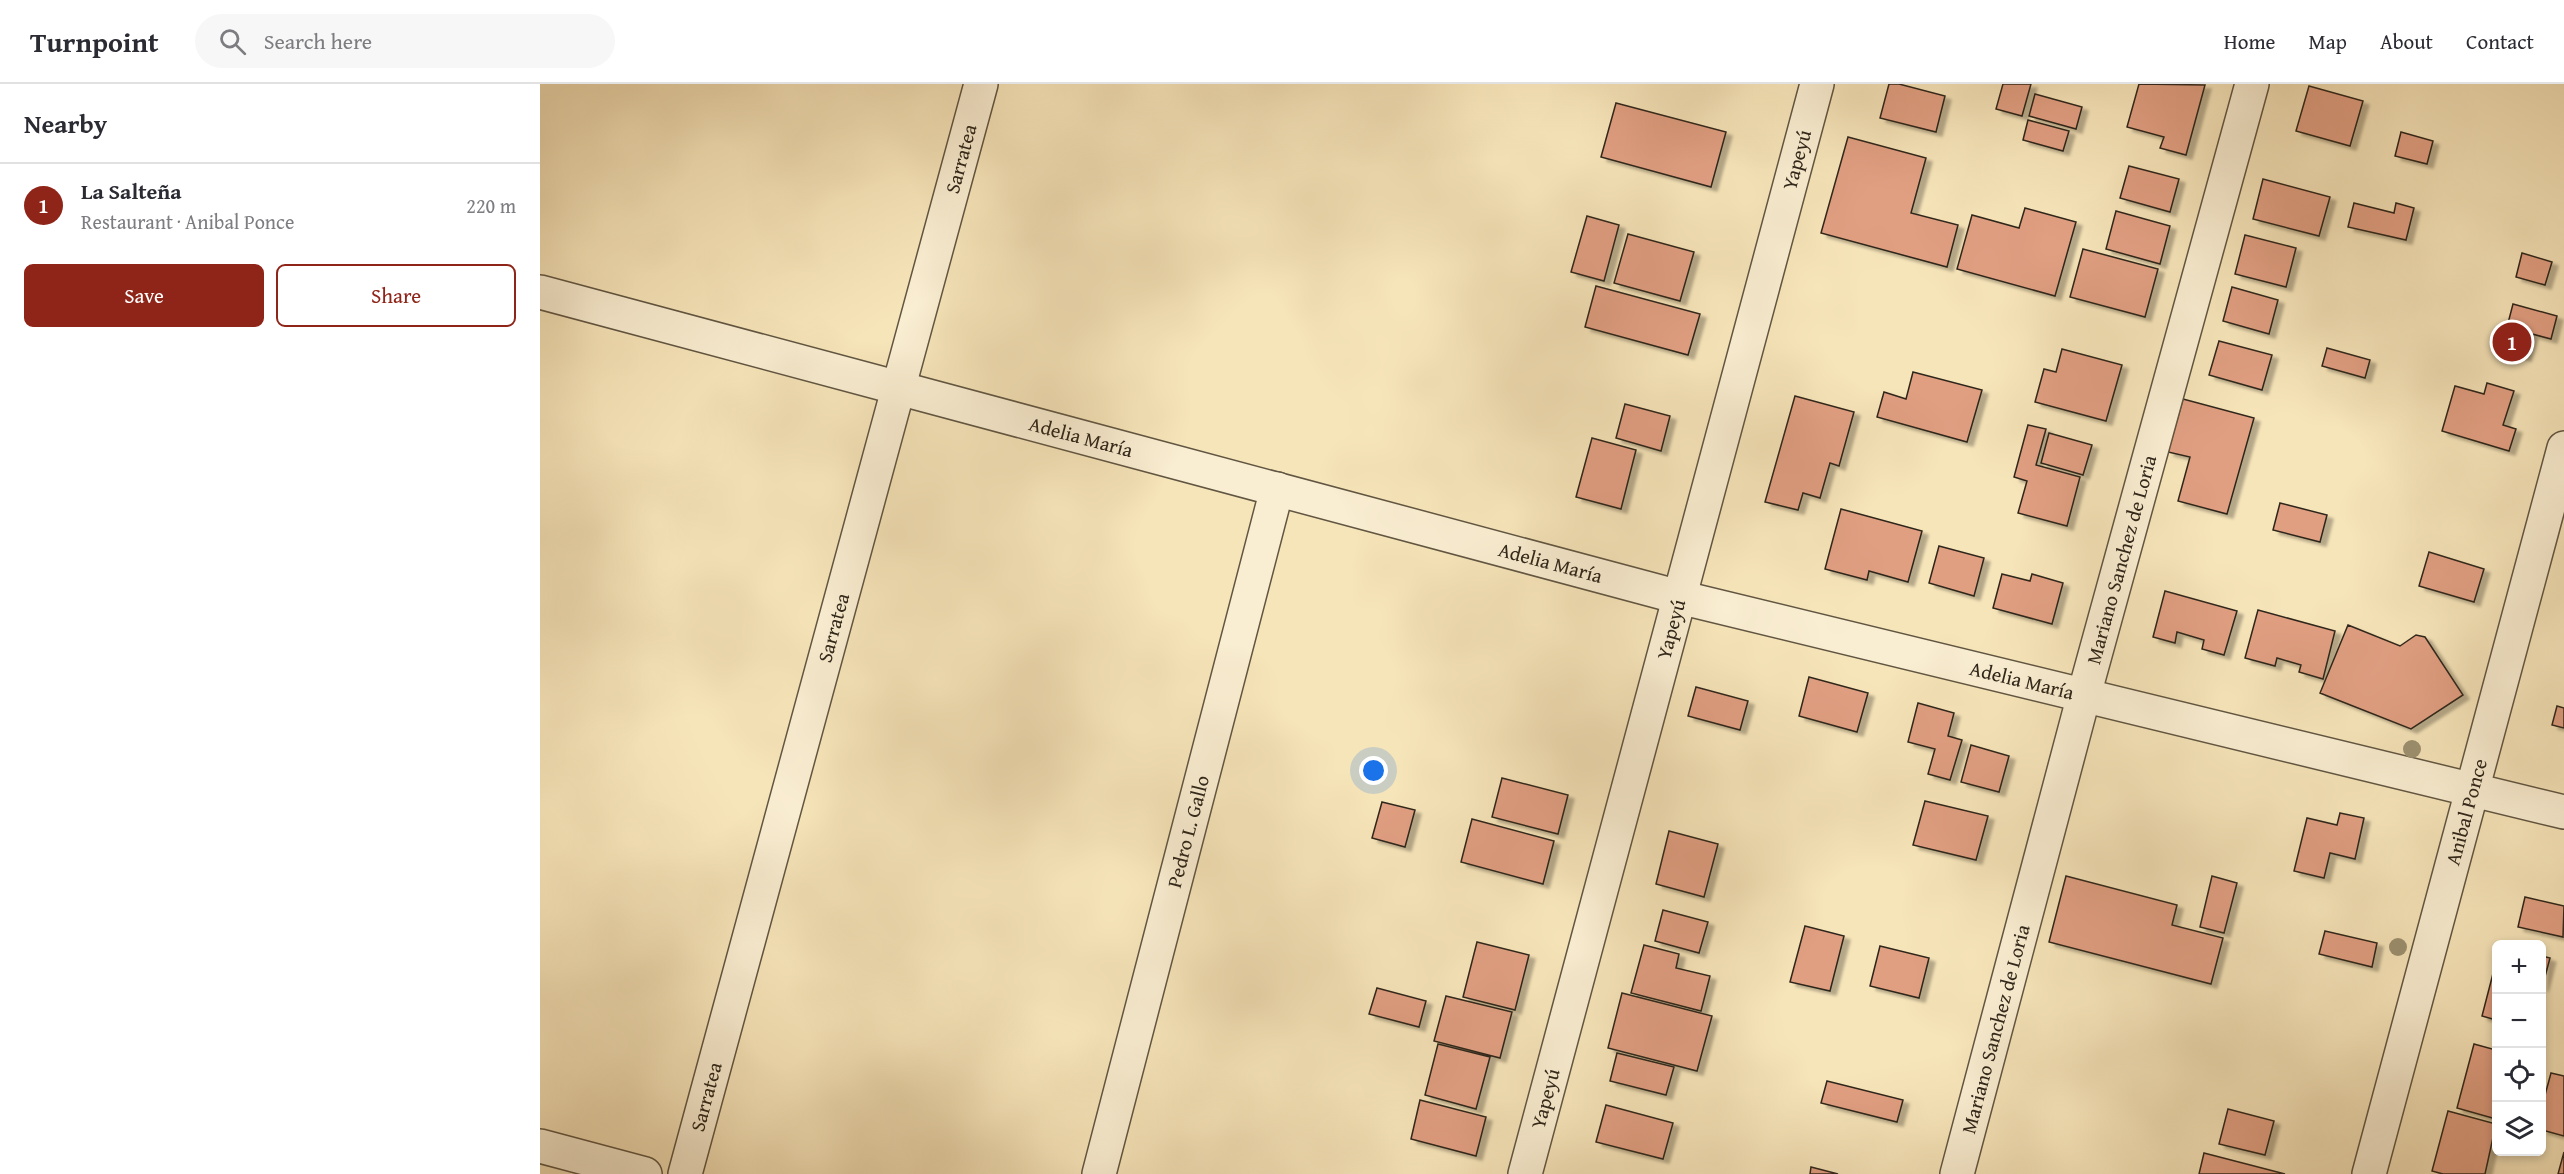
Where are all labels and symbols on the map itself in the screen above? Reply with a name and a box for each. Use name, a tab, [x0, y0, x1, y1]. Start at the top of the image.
street label: Sarratea	[937, 120, 984, 197]
street label: Yapeyú	[1774, 126, 1818, 193]
pin: 1	[2492, 320, 2532, 364]
street label: Adelia María	[1026, 409, 1137, 464]
street label: Mariano Sanchez de Loria	[2078, 451, 2163, 667]
street label: Adelia María	[1495, 534, 1606, 590]
street label: Sarratea	[810, 589, 856, 666]
street label: Yapeyú	[1649, 596, 1692, 662]
street label: Adelia María	[1967, 653, 2078, 707]
street label: Anibal Ponce	[2438, 755, 2494, 868]
your location	[1359, 756, 1388, 785]
street label: Pedro L. Gallo	[1159, 772, 1216, 891]
street label: Mariano Sanchez de Loria	[1953, 920, 2037, 1137]
street label: Sarratea	[682, 1058, 729, 1135]
street label: Yapeyú	[1523, 1065, 1567, 1132]

